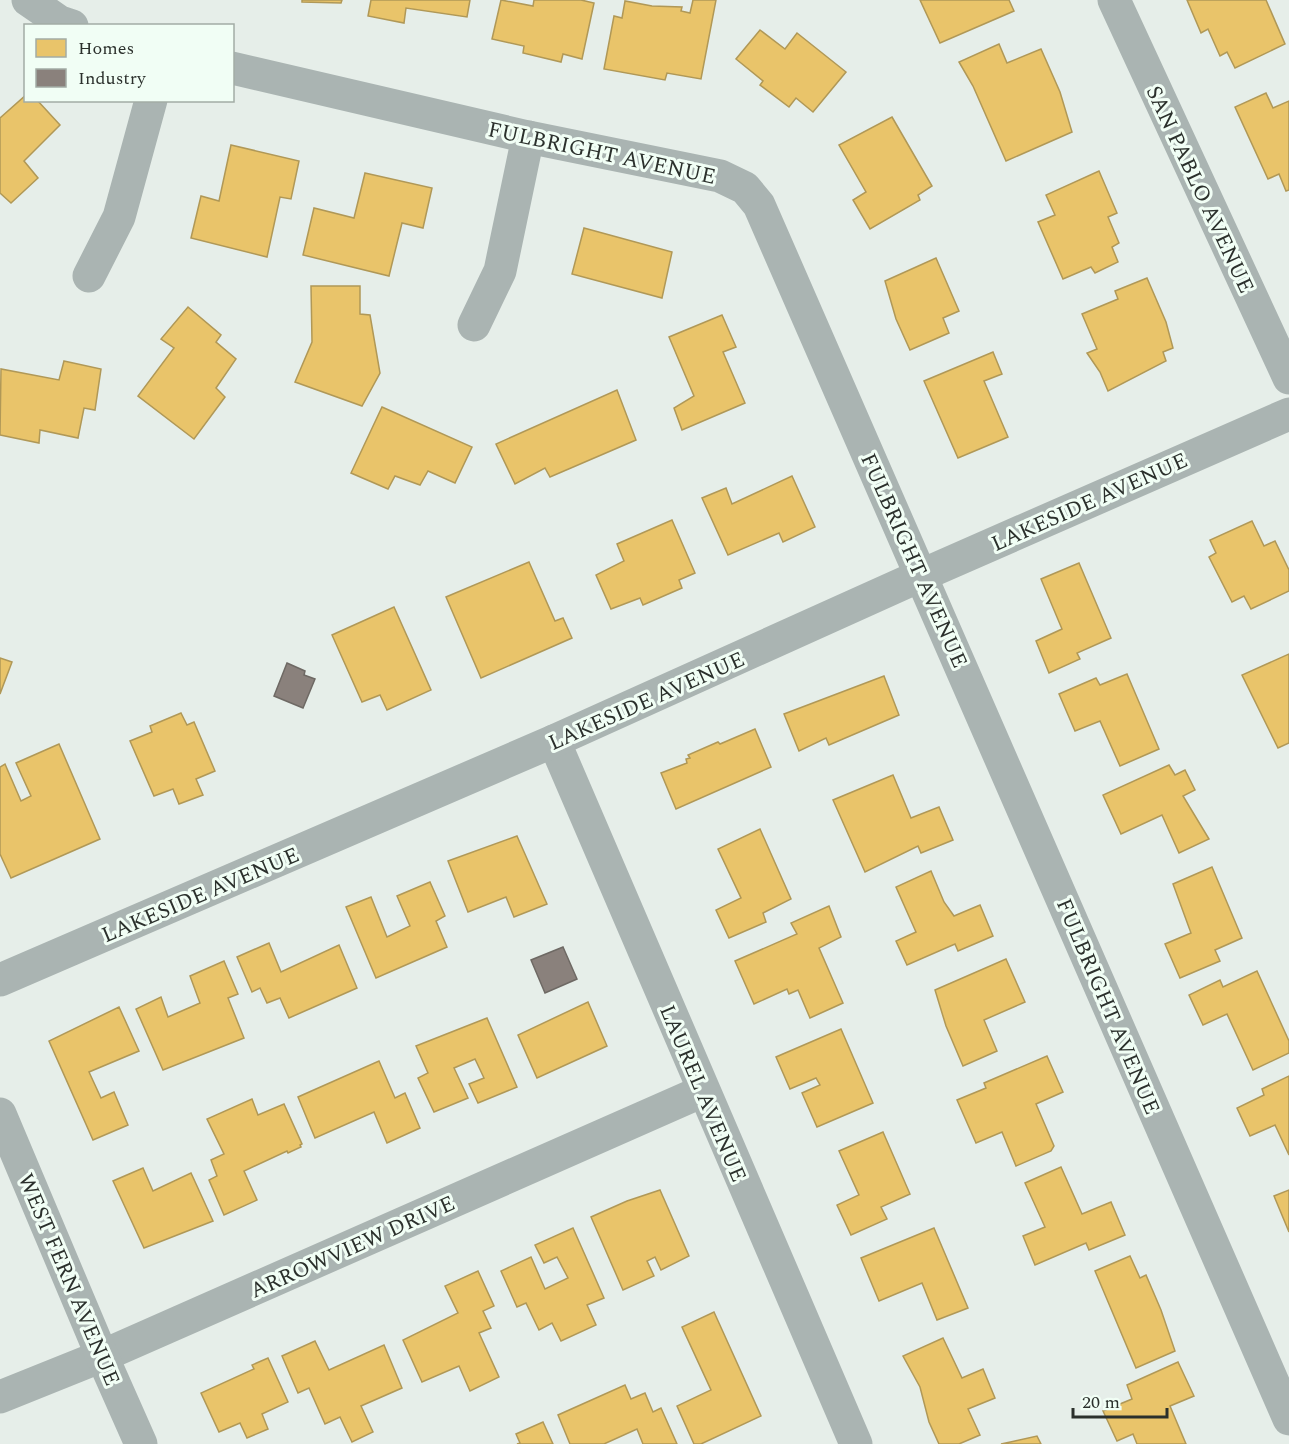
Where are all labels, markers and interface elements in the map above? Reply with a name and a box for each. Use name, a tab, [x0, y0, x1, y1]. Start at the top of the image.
legend	[24, 24, 234, 102]
text: Homes	[78, 35, 134, 62]
text: Industry	[78, 65, 147, 92]
street label: SAN PABLO AVENUE	[1137, 80, 1262, 299]
street label: FULBRIGHT AVENUE	[485, 113, 719, 194]
street label: LAKESIDE AVENUE	[986, 444, 1193, 561]
street label: FULBRIGHT AVENUE	[851, 448, 976, 673]
street label: LAKESIDE AVENUE	[543, 643, 750, 760]
street label: LAKESIDE AVENUE	[97, 839, 305, 952]
street label: FULBRIGHT AVENUE	[1047, 893, 1168, 1120]
street label: LAUREL AVENUE	[650, 1000, 755, 1187]
street label: WEST FERN AVENUE	[9, 1168, 128, 1391]
street label: ARROWVIEW DRIVE	[245, 1187, 461, 1308]
scale bar	[1073, 1381, 1168, 1419]
text: 20 m	[1082, 1389, 1120, 1416]

